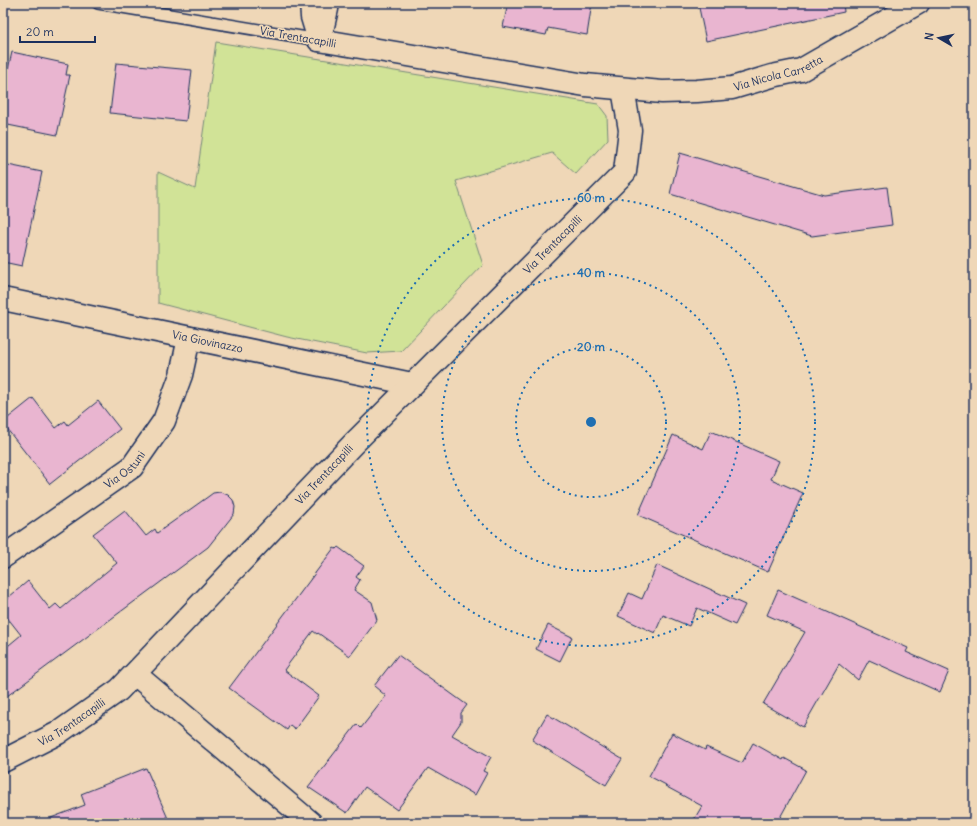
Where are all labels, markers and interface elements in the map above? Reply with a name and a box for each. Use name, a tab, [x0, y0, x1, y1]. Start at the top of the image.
scale bar	[20, 18, 95, 44]
north arrow	[919, 18, 959, 58]
street label: Via Trentacapilli	[259, 23, 337, 51]
text: 20 m	[26, 24, 54, 39]
text: N	[922, 32, 937, 41]
street label: Via Nicola Carretta	[732, 52, 825, 94]
text: 60 m	[577, 190, 606, 205]
street label: Via Trentacapilli	[520, 212, 585, 277]
text: 40 m	[577, 265, 606, 280]
street label: Via Giovinazzo	[171, 327, 244, 356]
text: 20 m	[577, 339, 605, 354]
centre of rings	[584, 415, 598, 429]
street label: Via Trentacapilli	[292, 441, 356, 507]
street label: Via Ostuni	[101, 448, 148, 491]
street label: Via Trentacapilli	[36, 695, 108, 749]

